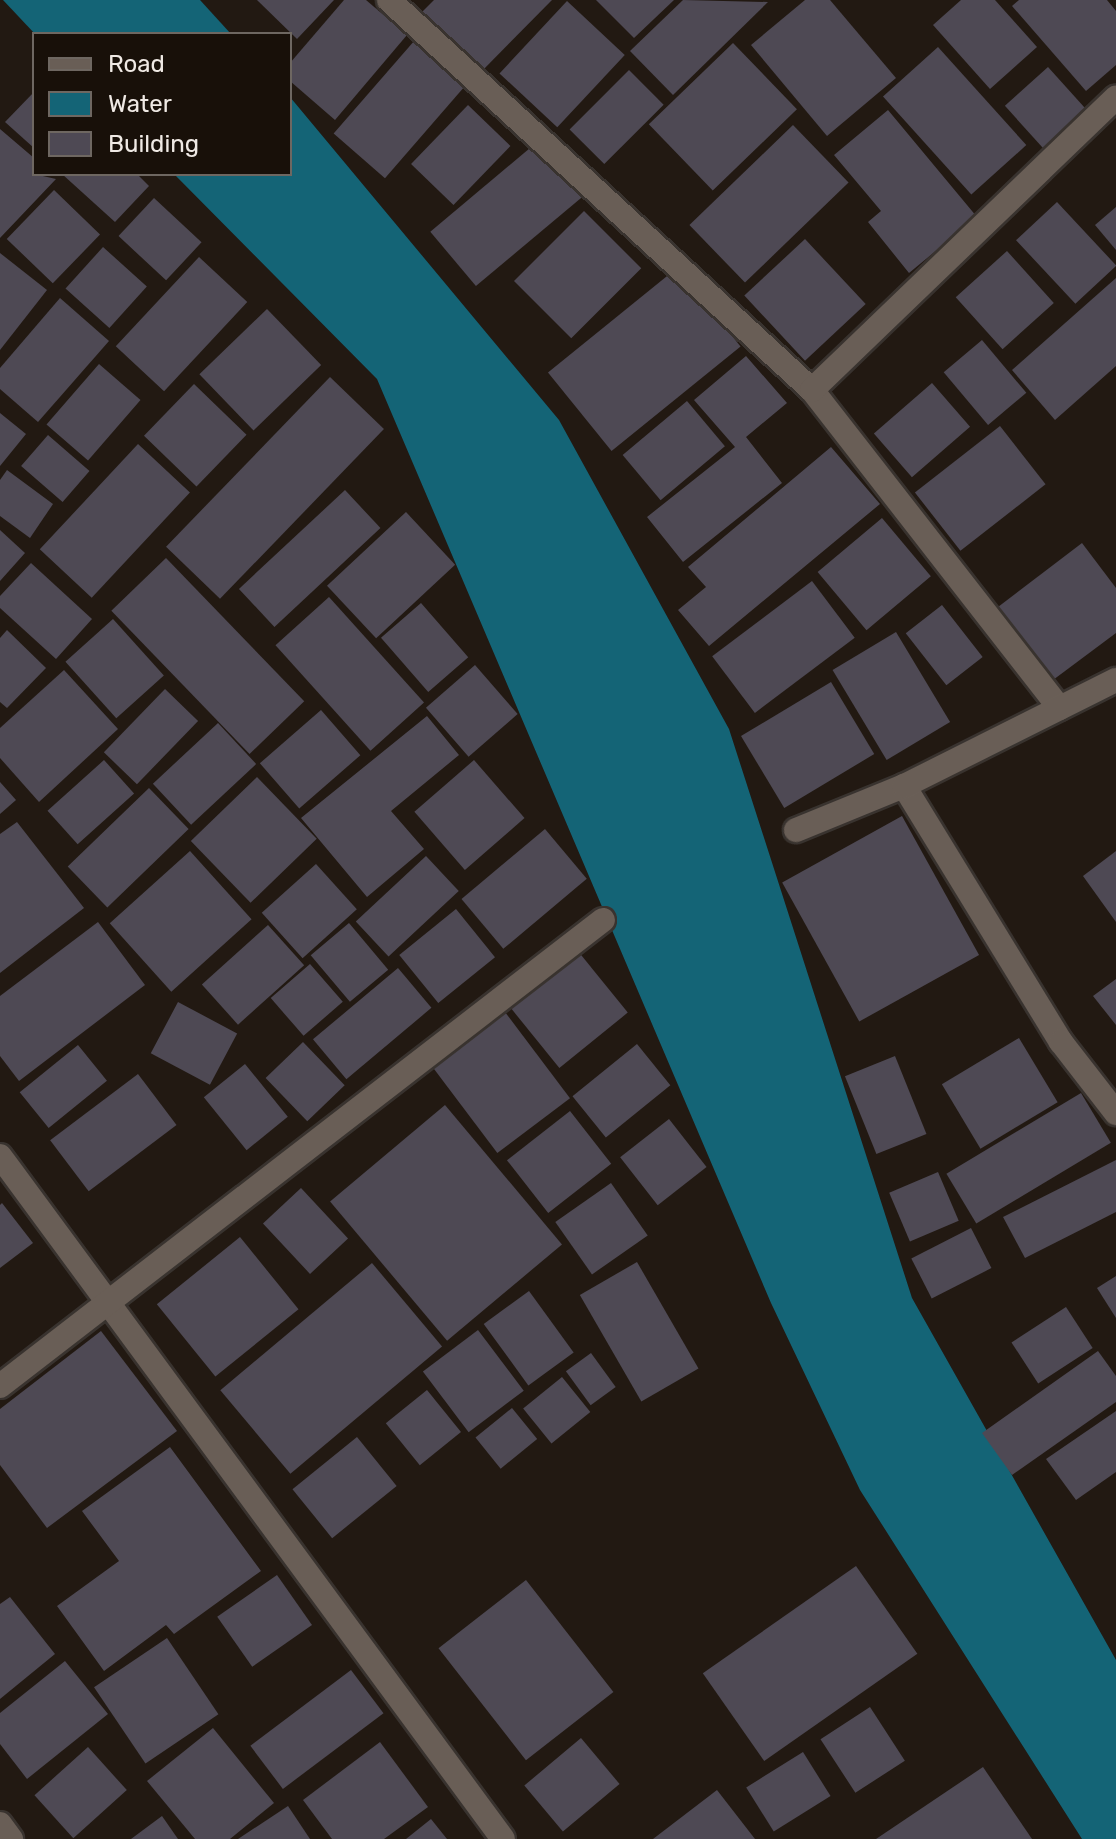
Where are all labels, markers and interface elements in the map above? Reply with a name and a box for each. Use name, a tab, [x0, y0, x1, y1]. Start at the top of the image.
legend	[32, 32, 292, 176]
text: Road	[108, 50, 165, 78]
text: Water	[108, 90, 172, 118]
text: Building	[108, 130, 199, 158]

